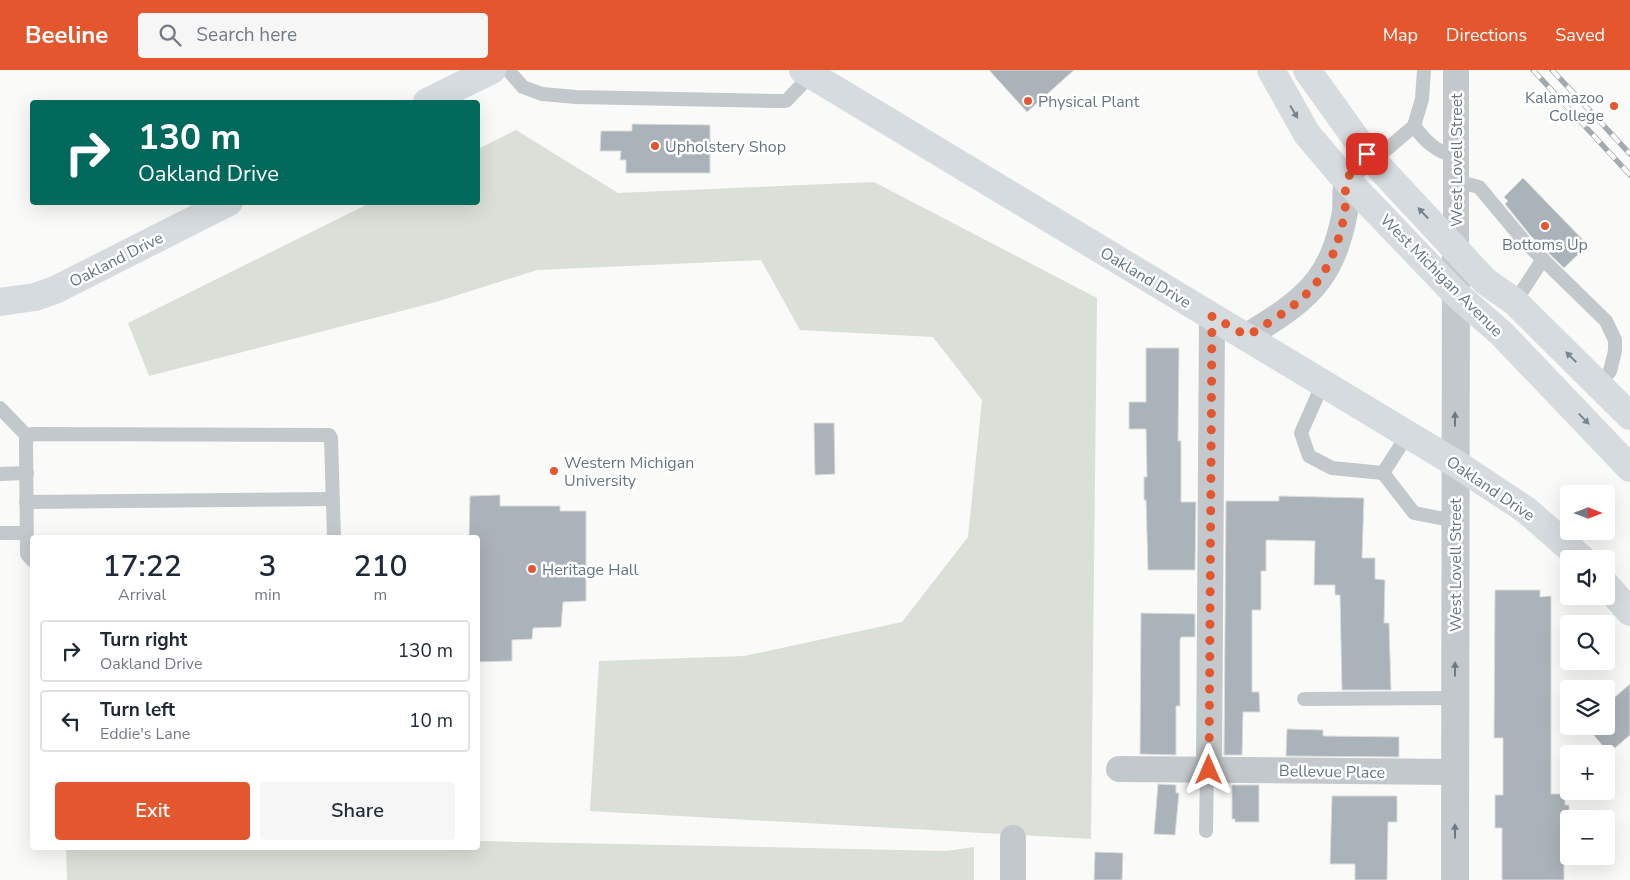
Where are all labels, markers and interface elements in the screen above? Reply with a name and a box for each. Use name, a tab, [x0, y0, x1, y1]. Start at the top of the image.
search box	[138, 13, 488, 58]
text: Beeline	[25, 19, 108, 51]
icon: search	[156, 21, 184, 49]
text: Search here	[196, 22, 297, 48]
text: Map	[1383, 23, 1418, 47]
text: Directions	[1446, 23, 1527, 47]
text: Saved	[1555, 23, 1605, 47]
place label: Kalamazoo College	[1525, 87, 1604, 127]
place label: Physical Plant	[1038, 91, 1140, 113]
street label: West Lovell Street	[1446, 93, 1468, 227]
marker: Physical Plant	[1022, 95, 1034, 107]
marker: Kalamazoo College	[1608, 100, 1620, 112]
one-way arrow	[1290, 106, 1299, 119]
text: 130 m	[138, 114, 241, 161]
icon: right	[55, 120, 120, 185]
pin	[1346, 133, 1388, 175]
place label: Upholstery Shop	[665, 136, 786, 158]
marker: Upholstery Shop	[649, 140, 661, 152]
icon: arrive	[1353, 140, 1381, 168]
text: Oakland Drive	[138, 159, 279, 189]
one-way arrow	[1417, 207, 1429, 219]
street label: West Michigan Avenue	[1375, 209, 1508, 342]
marker: Bottoms Up	[1539, 220, 1551, 232]
street label: Oakland Drive	[66, 227, 167, 293]
place label: Bottoms Up	[1502, 234, 1588, 256]
street label: Oakland Drive	[1096, 242, 1195, 314]
one-way arrow	[1565, 351, 1577, 363]
one-way arrow	[1451, 411, 1459, 427]
one-way arrow	[1578, 413, 1590, 425]
street label: Oakland Drive	[1442, 451, 1539, 527]
place label: Western Michigan University	[564, 452, 694, 492]
marker: Western Michigan University	[548, 465, 560, 477]
north arrow	[1560, 485, 1615, 540]
map controls	[1560, 485, 1615, 865]
street label: West Lovell Street	[1445, 498, 1467, 632]
text: 17:22	[103, 546, 182, 587]
text: 3	[259, 546, 277, 587]
text: 210	[353, 546, 407, 587]
button: sound	[1560, 550, 1615, 605]
place label: Heritage Hall	[542, 559, 639, 581]
marker: Heritage Hall	[526, 563, 538, 575]
text: Arrival	[118, 584, 166, 606]
text: min	[254, 584, 281, 606]
text: m	[374, 584, 387, 606]
button: search	[1560, 615, 1615, 670]
text: Turn right	[100, 627, 187, 653]
icon: right	[57, 637, 85, 665]
text: 130 m	[398, 638, 453, 664]
text: Oakland Drive	[100, 653, 202, 675]
one-way arrow	[1451, 661, 1459, 677]
button: layers	[1560, 680, 1615, 735]
text: Turn left	[100, 697, 175, 723]
icon: left	[57, 707, 85, 735]
text: 10 m	[409, 708, 453, 734]
text: Eddie's Lane	[100, 723, 190, 745]
position arrow	[1182, 743, 1234, 795]
button: +	[1560, 745, 1615, 800]
street label: Bellevue Place	[1279, 760, 1385, 784]
button: Exit	[55, 782, 250, 840]
button: Share	[260, 782, 455, 840]
button: −	[1560, 810, 1615, 865]
one-way arrow	[1450, 823, 1458, 839]

